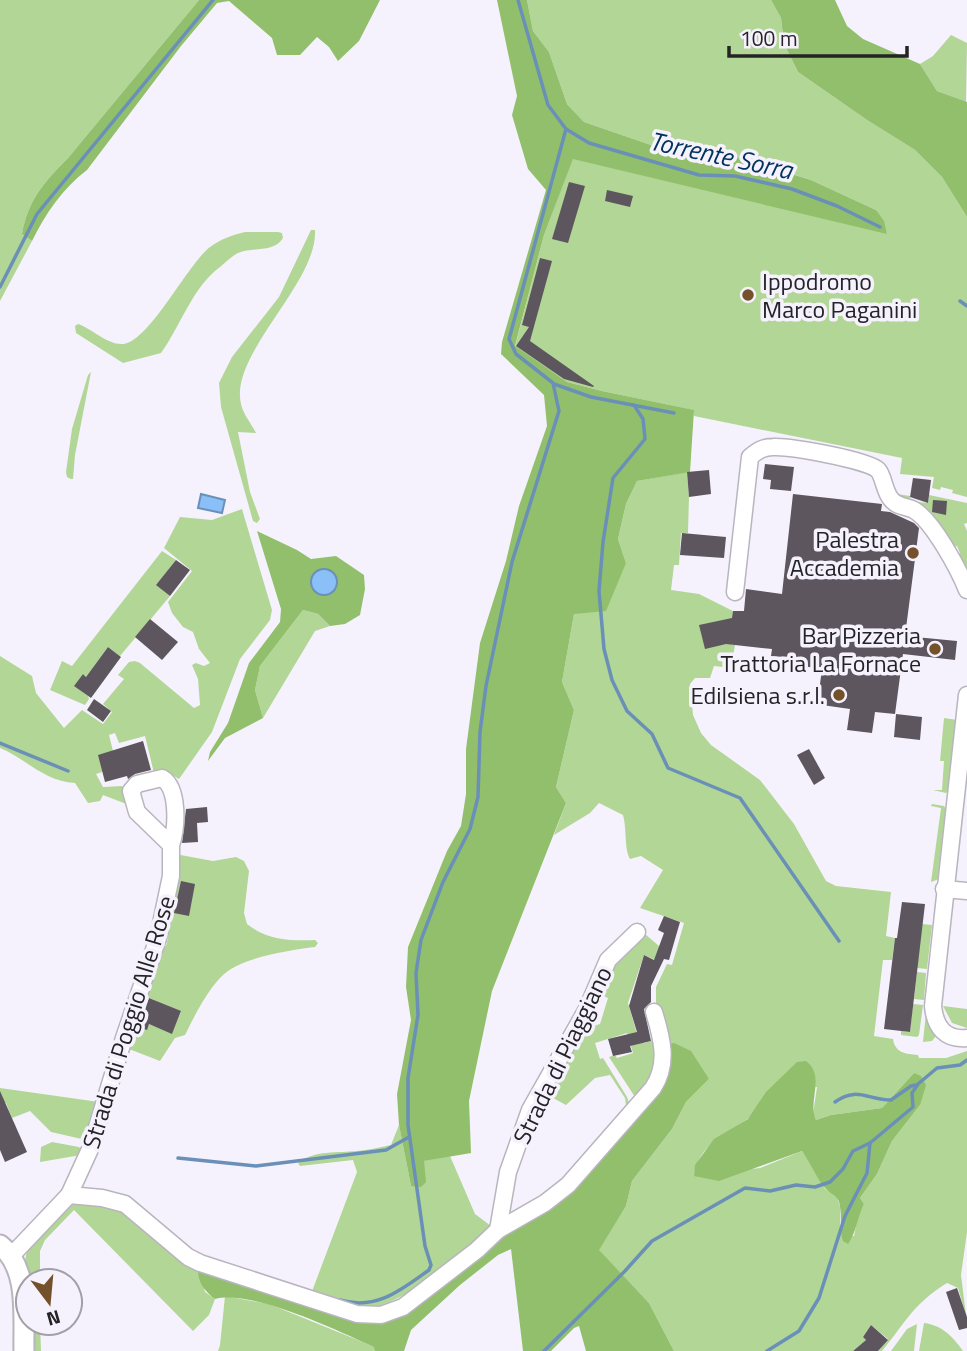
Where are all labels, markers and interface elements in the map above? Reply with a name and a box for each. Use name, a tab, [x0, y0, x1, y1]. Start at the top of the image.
scale bar	[729, 14, 908, 58]
text: 100 m	[740, 22, 797, 54]
water label: Torrente Sorra	[646, 121, 798, 190]
place label: Ippodromo Marco Paganini	[762, 263, 917, 327]
marker: Ippodromo Marco Paganini	[740, 287, 756, 303]
place label: Palestra Accademia	[790, 521, 899, 585]
marker: Palestra Accademia	[905, 545, 921, 561]
place label: Bar Pizzeria Trattoria La Fornace	[720, 617, 921, 681]
marker: Bar Pizzeria Trattoria La Fornace	[927, 641, 943, 657]
place label: Edilsiena s.r.l.	[690, 677, 825, 713]
marker: Edilsiena s.r.l.	[831, 687, 847, 703]
street label: Strada di Poggio Alle Rose	[72, 891, 184, 1153]
street label: Strada di Piaggiano	[503, 960, 621, 1150]
north arrow	[14, 1267, 84, 1337]
text: N	[43, 1303, 64, 1335]

